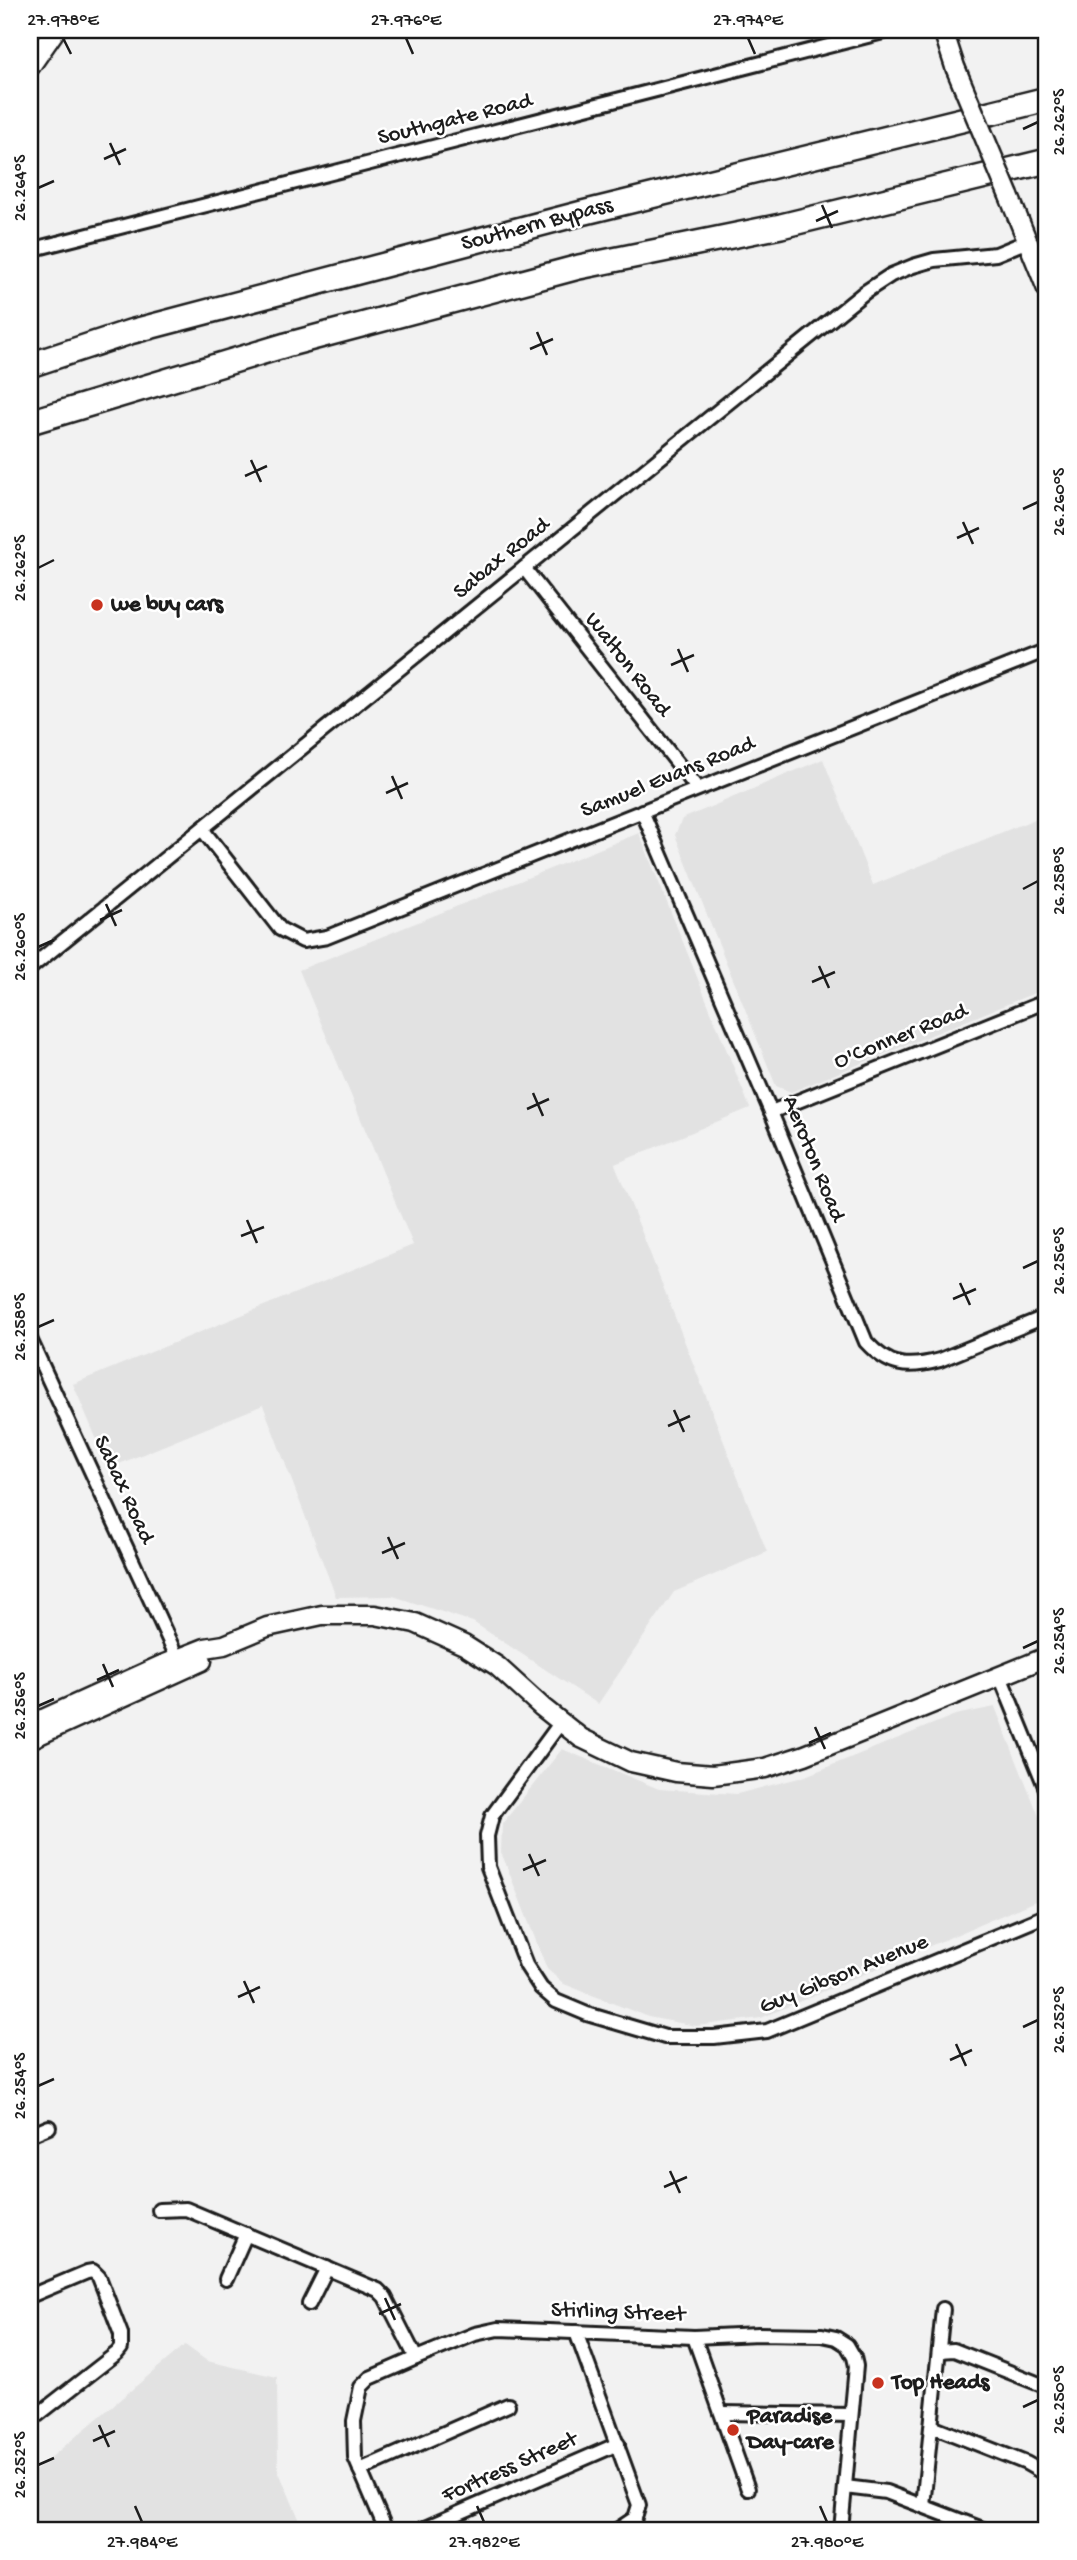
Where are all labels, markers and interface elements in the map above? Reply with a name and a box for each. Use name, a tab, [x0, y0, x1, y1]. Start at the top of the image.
text: 27.978°E	[27, 11, 99, 32]
text: 27.976°E	[371, 11, 442, 32]
text: 27.974°E	[713, 11, 784, 32]
street label: Southgate Road	[375, 87, 536, 152]
text: 26.262°S	[1050, 88, 1071, 155]
text: 26.264°S	[11, 154, 32, 221]
street label: Southern Bypass	[458, 192, 616, 258]
text: 26.260°S	[1050, 467, 1071, 536]
street label: Sabax Road	[448, 511, 557, 606]
text: 26.262°S	[11, 534, 32, 601]
place label: we buy cars	[111, 592, 225, 619]
marker: we buy cars	[89, 597, 105, 613]
street label: Walton Road	[578, 607, 677, 724]
street label: Samuel Evans Road	[577, 730, 760, 825]
text: 26.258°S	[1050, 846, 1071, 915]
text: 26.260°S	[11, 912, 32, 981]
street label: O'Conner Road	[830, 997, 973, 1076]
street label: Aeroton Road	[775, 1092, 851, 1227]
text: 26.256°S	[1050, 1227, 1071, 1295]
text: 26.258°S	[11, 1292, 32, 1361]
street label: Sabax Road	[86, 1432, 160, 1550]
text: 26.254°S	[1050, 1607, 1071, 1674]
text: 26.256°S	[11, 1672, 32, 1740]
street label: Guy Gibson Avenue	[756, 1928, 933, 2021]
text: 26.252°S	[1050, 1986, 1071, 2054]
text: 26.254°S	[11, 2052, 32, 2119]
street label: Stirling Street	[551, 2297, 687, 2329]
text: 26.250°S	[1050, 2365, 1071, 2434]
place label: Top Heads	[890, 2370, 991, 2397]
marker: Top Heads	[870, 2375, 886, 2391]
place label: Paradise Day-care	[745, 2404, 835, 2457]
marker: Paradise Day-care	[725, 2422, 741, 2438]
street label: Fortress Street	[437, 2426, 583, 2510]
text: 26.252°S	[11, 2431, 32, 2499]
text: 27.984°E	[107, 2533, 178, 2554]
text: 27.982°E	[449, 2533, 520, 2554]
text: 27.980°E	[791, 2533, 864, 2554]

